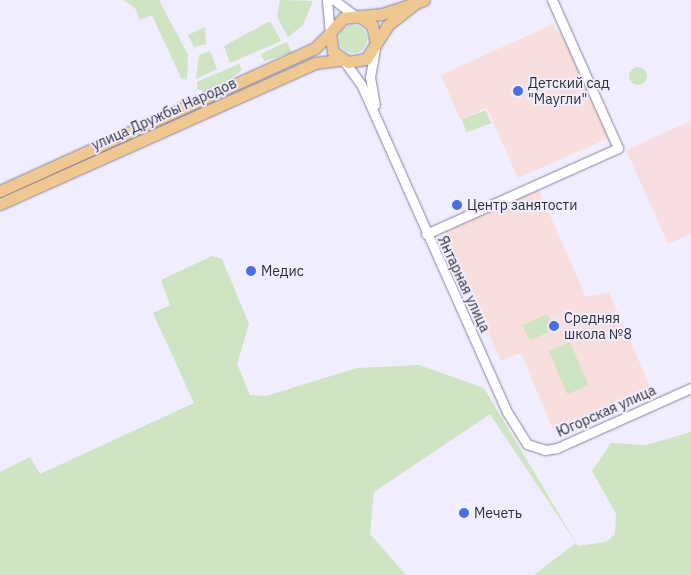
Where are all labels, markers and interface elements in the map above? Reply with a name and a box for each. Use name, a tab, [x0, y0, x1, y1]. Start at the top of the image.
street label: улица Дружбы Народов	[89, 74, 239, 154]
place label: Детский сад "Маугли"	[528, 75, 610, 108]
marker: Детский сад "Маугли"	[512, 85, 524, 97]
place label: Центр занятости	[467, 197, 577, 213]
marker: Центр занятости	[451, 199, 463, 211]
street label: Янтарная улица	[434, 233, 494, 335]
place label: Медис	[261, 263, 304, 279]
marker: Медис	[245, 265, 257, 277]
place label: Средняя школа №8	[564, 310, 632, 342]
marker: Средняя школа №8	[548, 320, 560, 332]
street label: Югорская улица	[554, 382, 658, 440]
place label: Мечеть	[474, 505, 522, 521]
marker: Мечеть	[458, 507, 470, 519]

